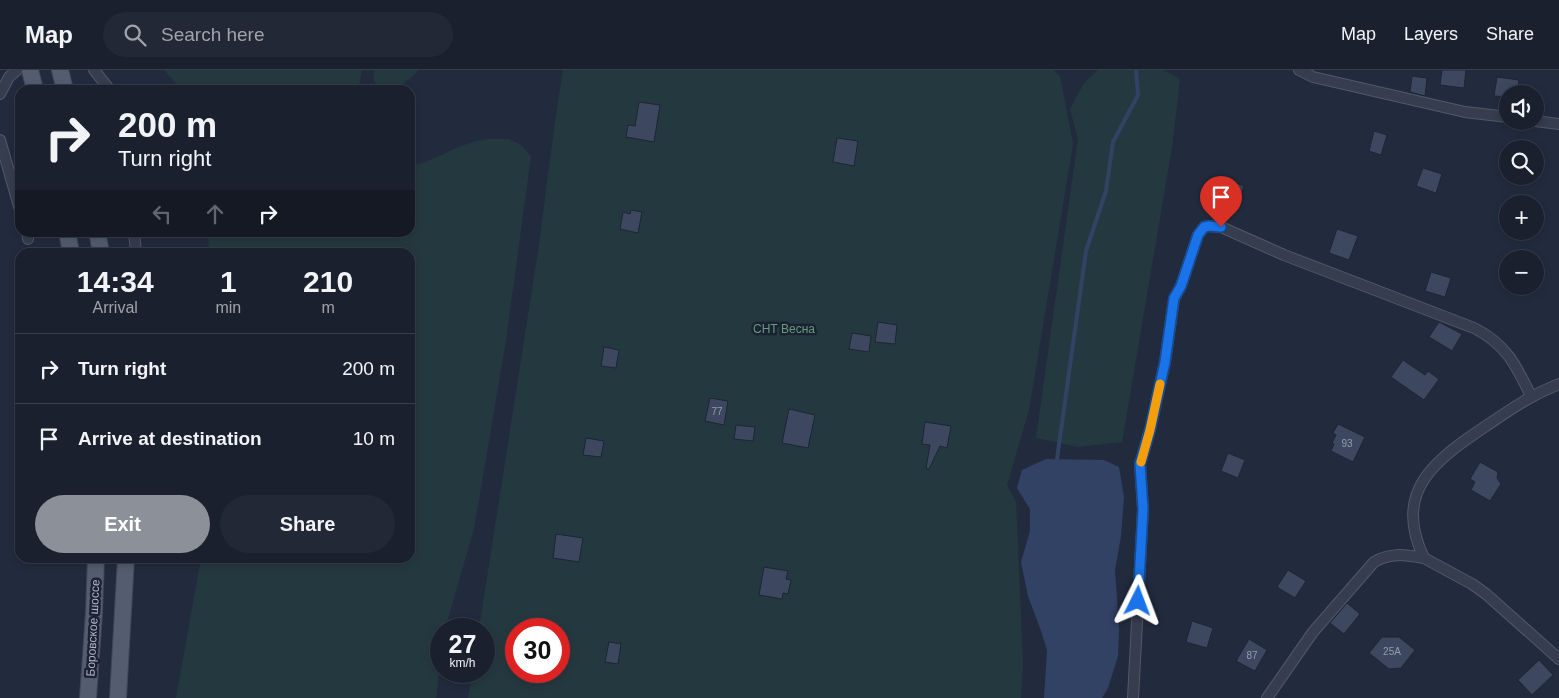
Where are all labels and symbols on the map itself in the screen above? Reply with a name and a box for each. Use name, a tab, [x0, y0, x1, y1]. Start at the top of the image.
pin	[1200, 176, 1242, 227]
park label: СНТ Весна	[753, 322, 815, 336]
house number: 77	[711, 406, 723, 417]
house number: 93	[1341, 438, 1353, 449]
position arrow	[1111, 574, 1163, 626]
street label: Боровское шоссе	[83, 579, 103, 677]
speed limit sign: 30	[505, 618, 570, 683]
house number: 25А	[1383, 646, 1401, 657]
house number: 87	[1246, 650, 1258, 661]

